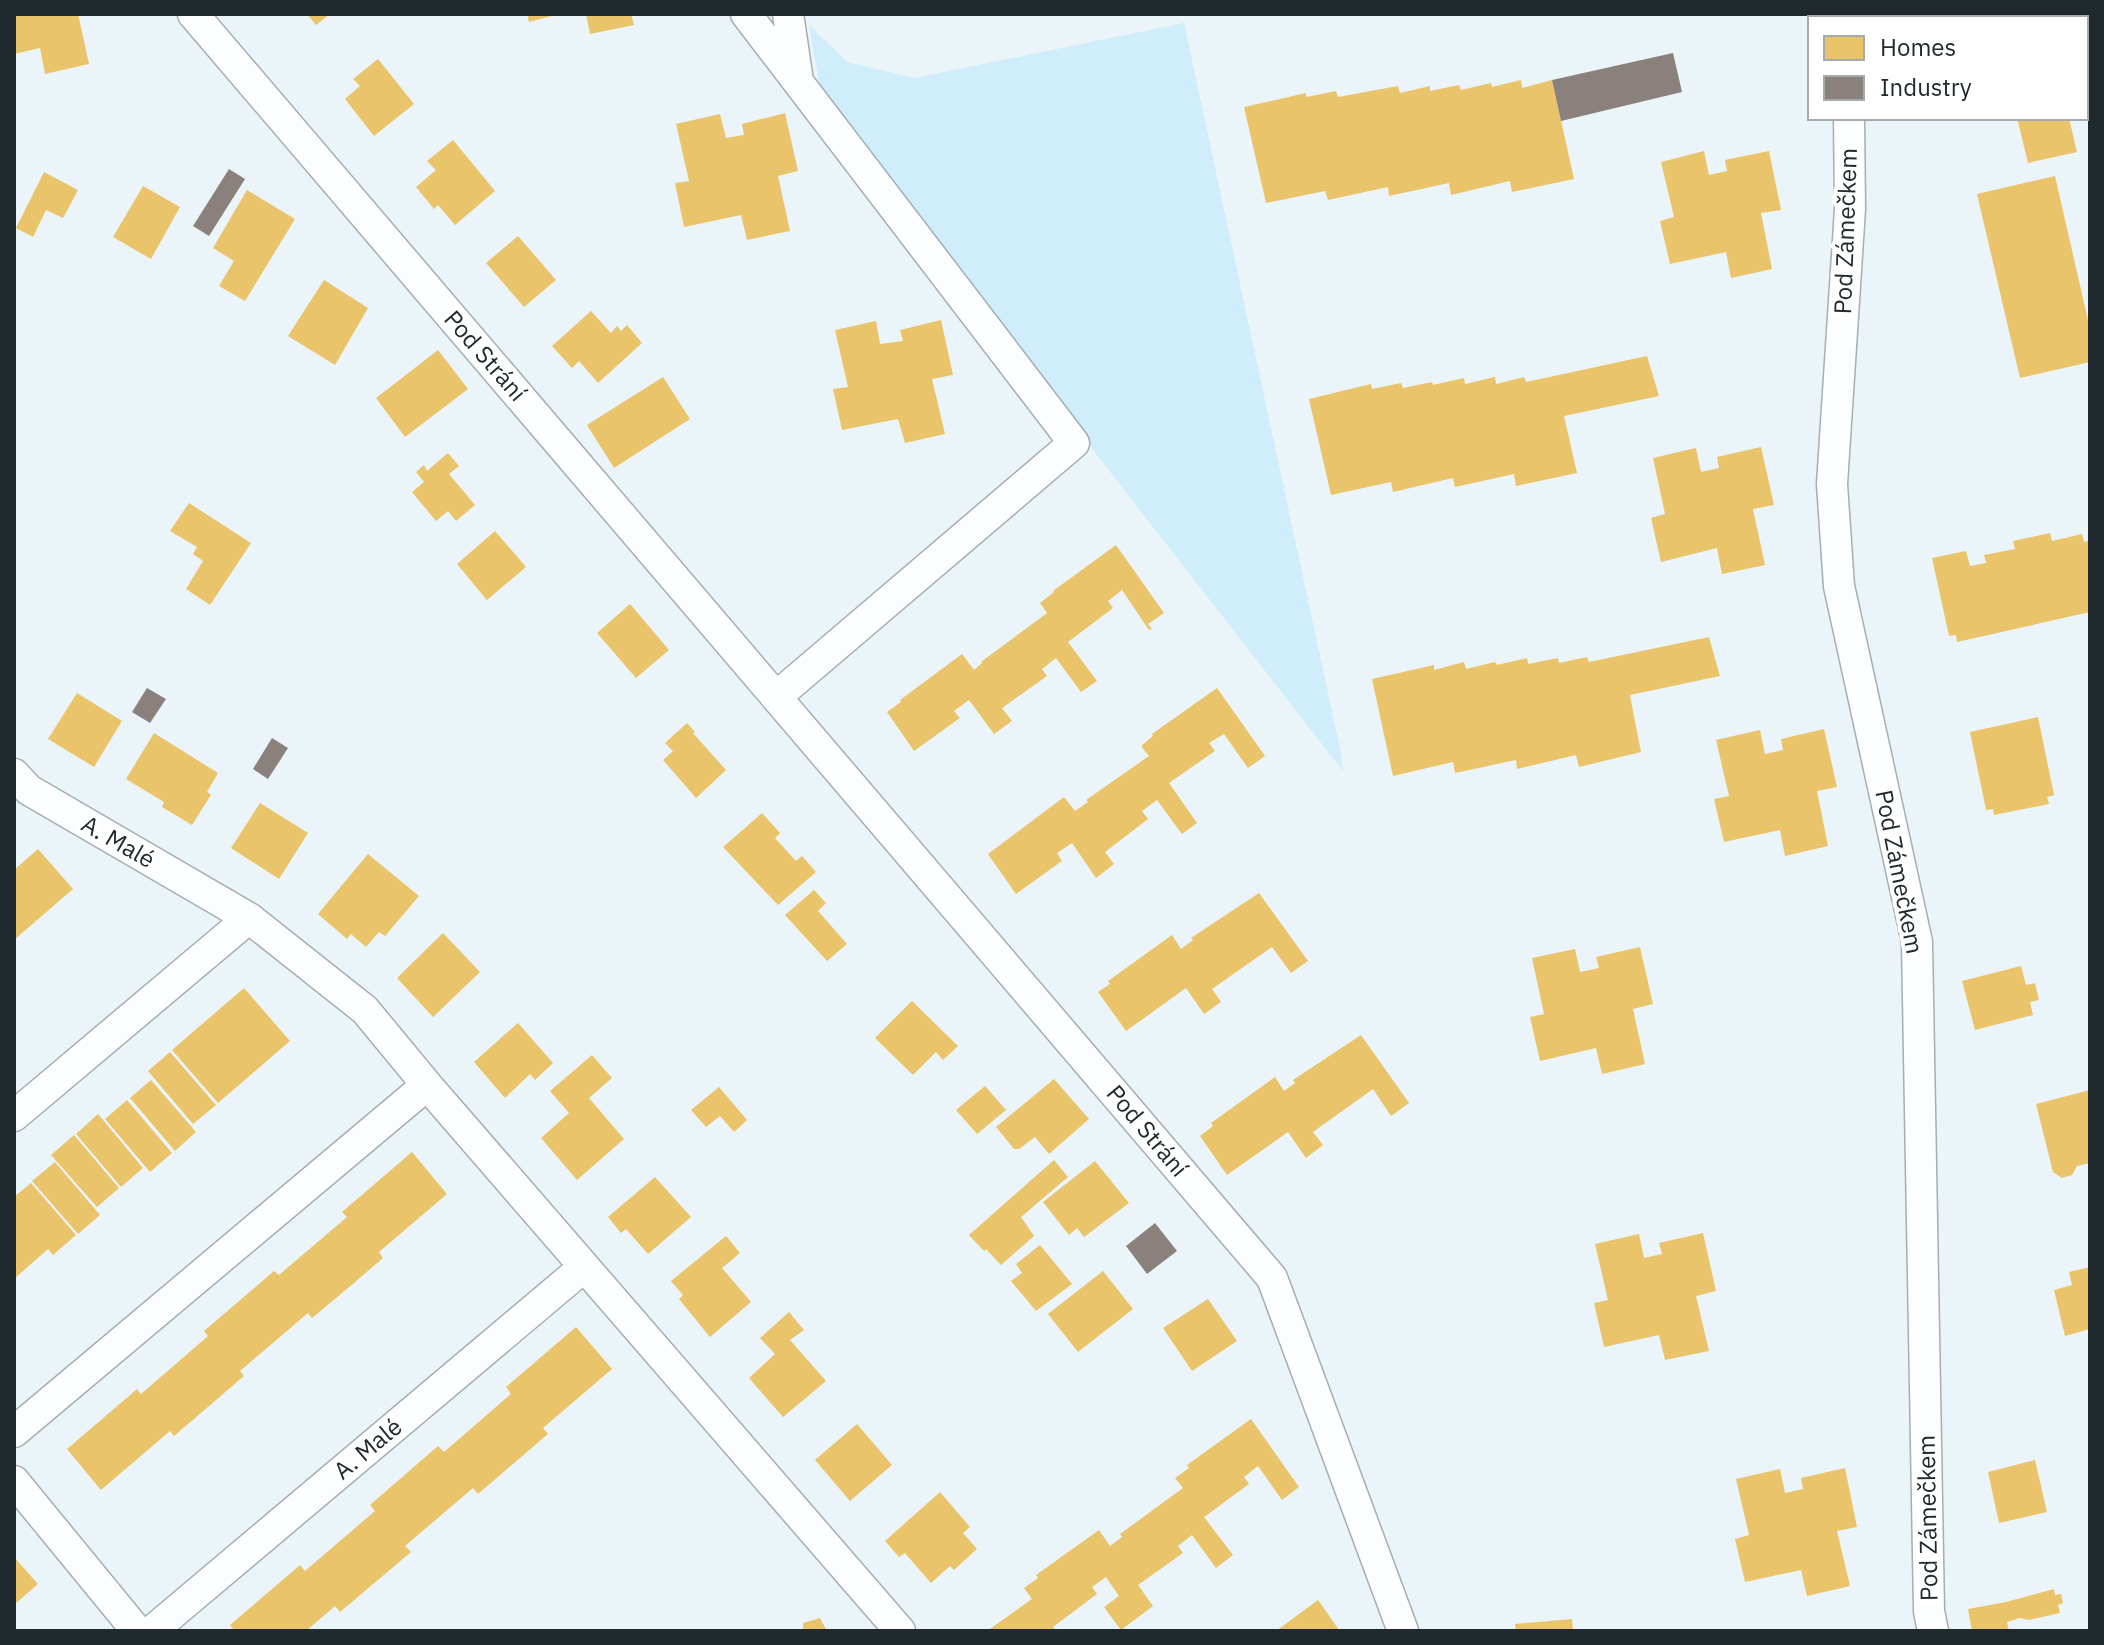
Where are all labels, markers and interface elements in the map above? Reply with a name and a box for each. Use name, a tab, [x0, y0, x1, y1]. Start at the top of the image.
legend	[1808, 16, 2088, 120]
text: Homes	[1880, 31, 1956, 63]
text: Industry	[1880, 71, 1972, 103]
street label: Pod Zámečkem	[1826, 147, 1864, 315]
street label: Pod Strání	[437, 303, 534, 408]
street label: Pod Zámečkem	[1868, 787, 1932, 957]
street label: A. Malé	[76, 807, 161, 875]
street label: Pod Strání	[1100, 1078, 1196, 1183]
street label: A. Malé	[326, 1410, 408, 1486]
street label: Pod Zámečkem	[1910, 1435, 1944, 1601]

